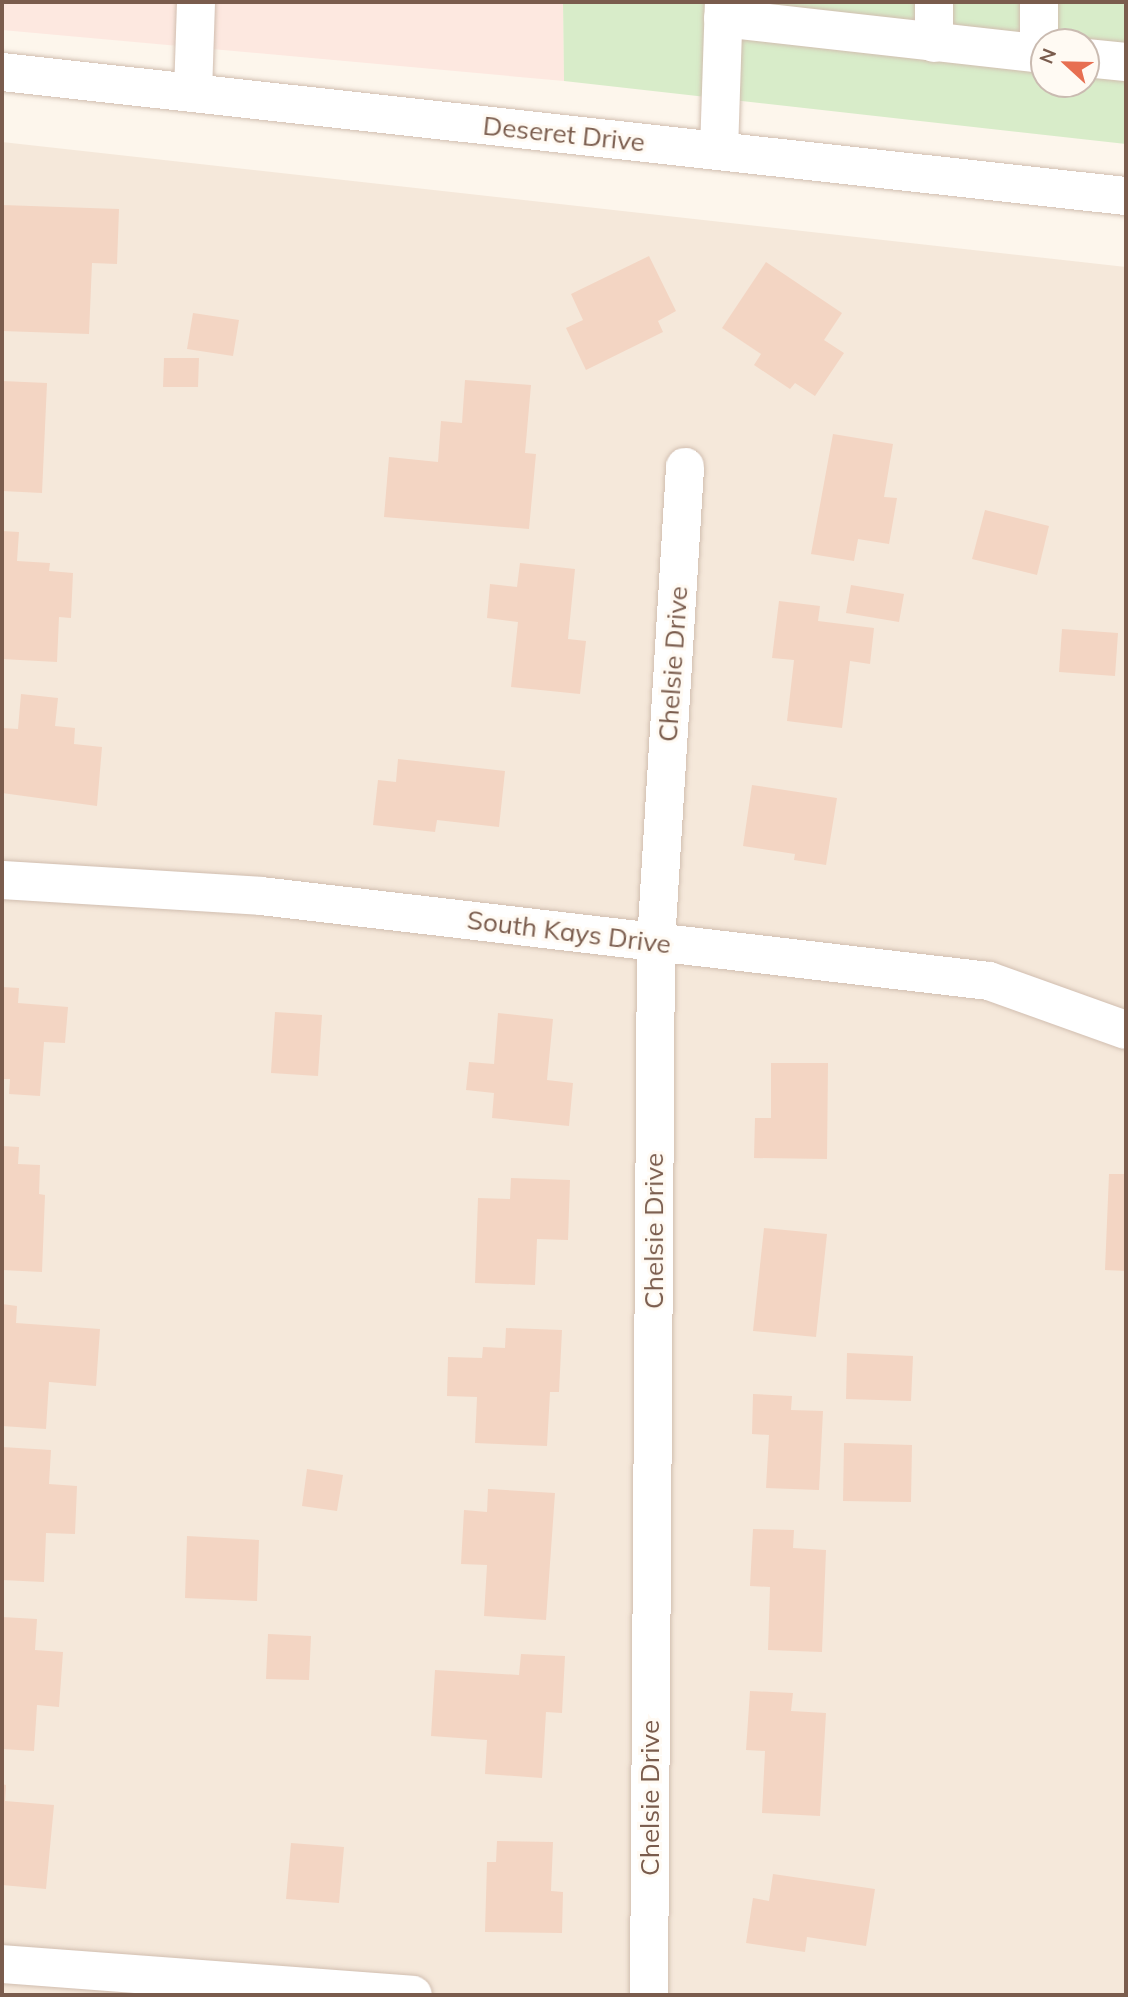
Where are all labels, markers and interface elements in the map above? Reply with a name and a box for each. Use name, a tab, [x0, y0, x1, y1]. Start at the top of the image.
north arrow	[1030, 28, 1100, 98]
text: N	[1034, 45, 1061, 67]
street label: Deseret Drive	[481, 110, 647, 158]
street label: Chelsie Drive	[652, 585, 694, 743]
street label: South Kays Drive	[465, 904, 673, 960]
street label: Chelsie Drive	[638, 1153, 670, 1309]
street label: Chelsie Drive	[634, 1720, 666, 1876]

